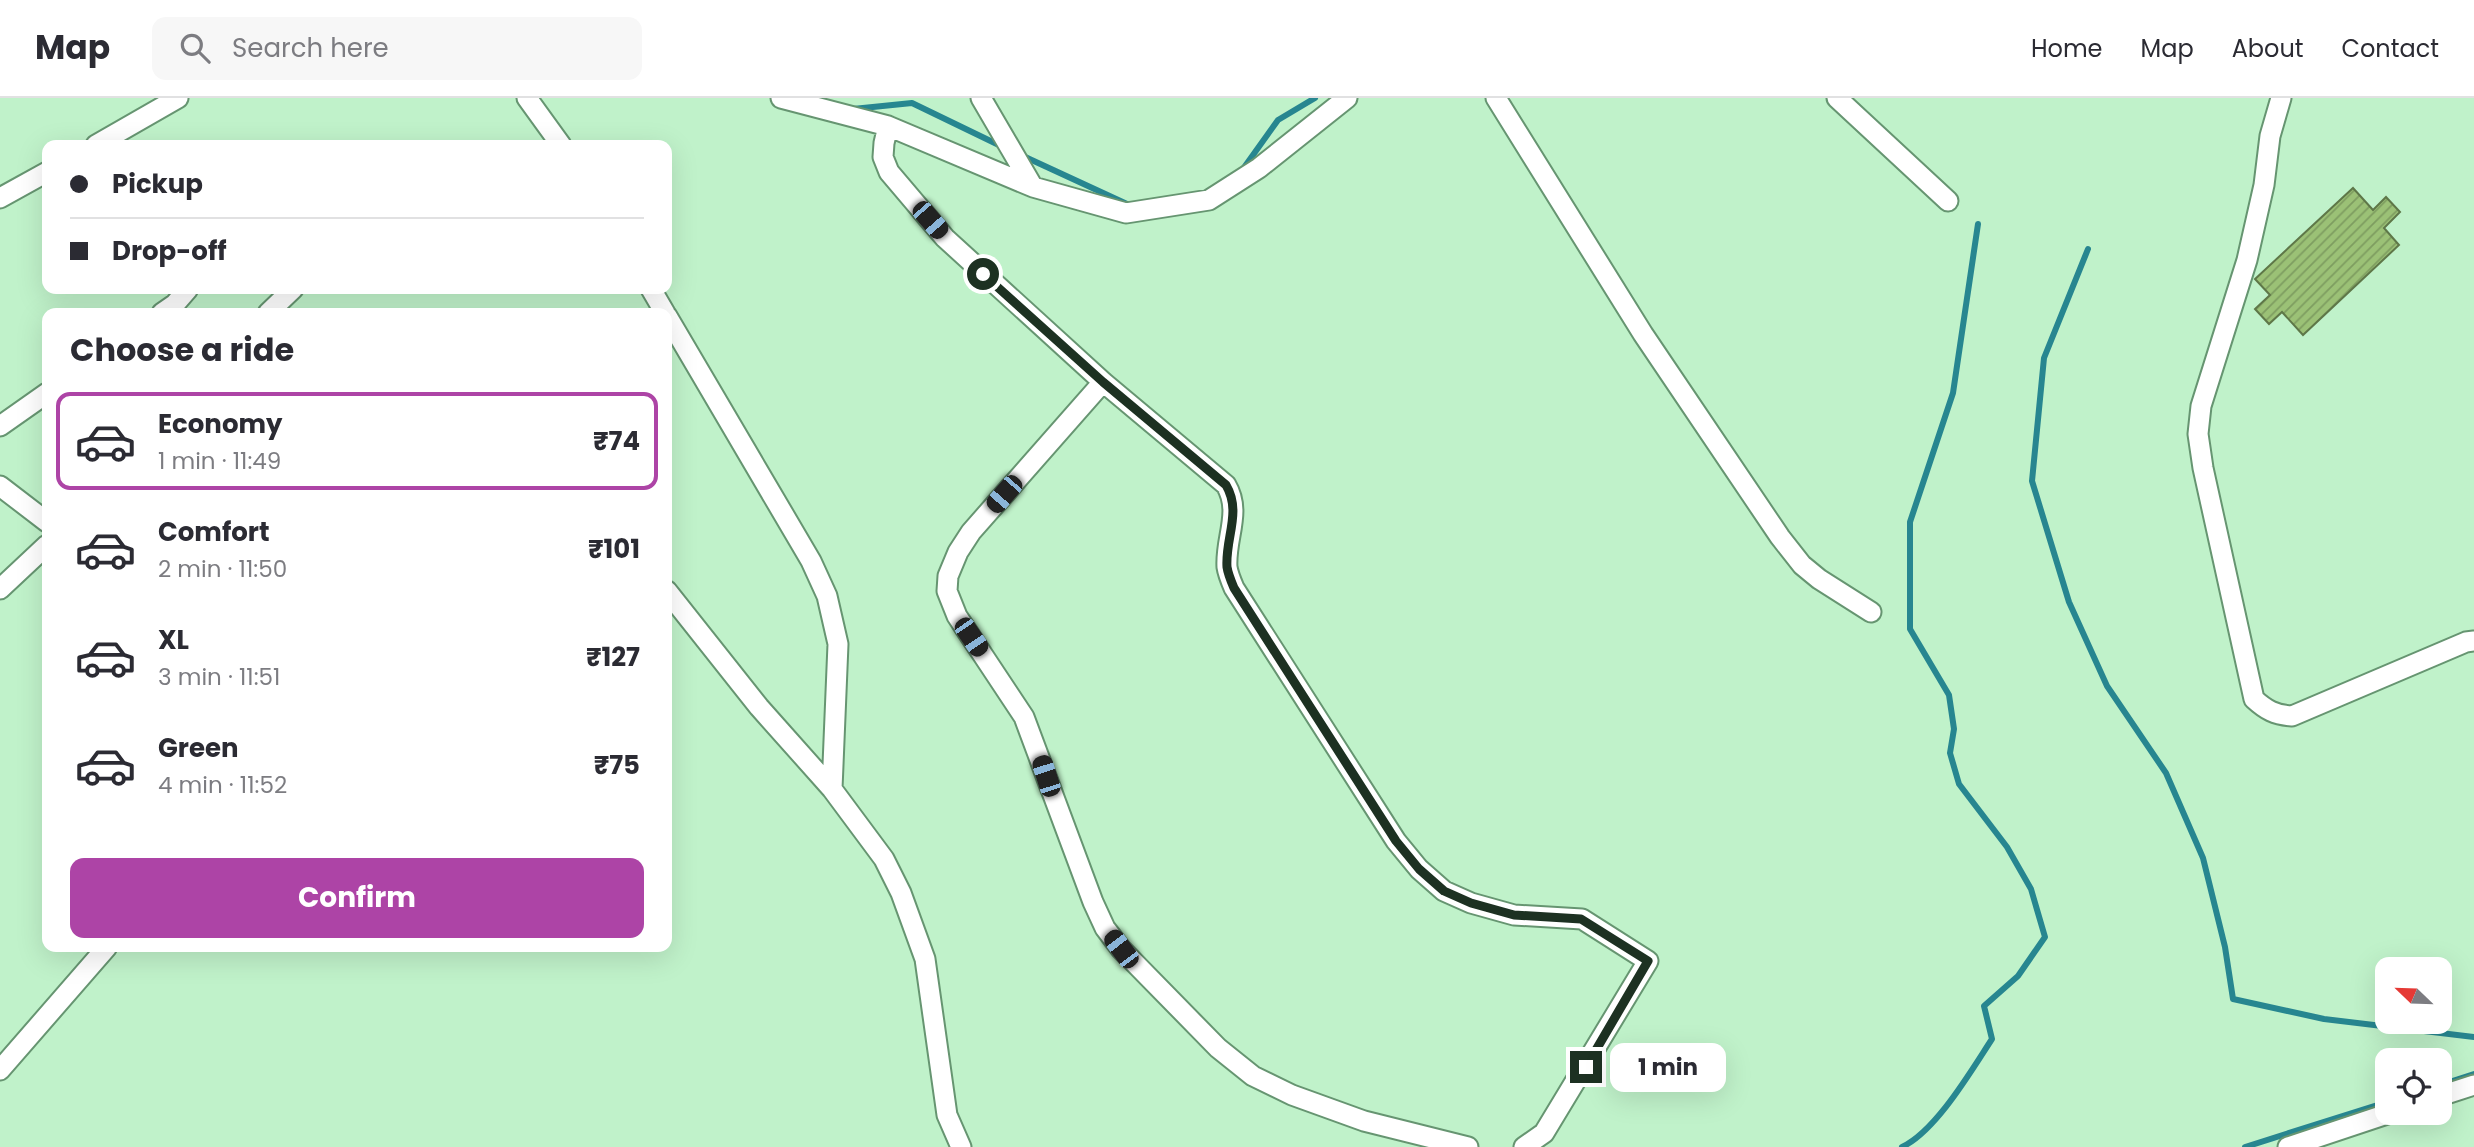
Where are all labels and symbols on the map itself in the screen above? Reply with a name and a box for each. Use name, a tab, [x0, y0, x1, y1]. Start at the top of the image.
car	[909, 197, 952, 243]
route start	[967, 258, 999, 290]
car	[983, 471, 1026, 517]
car	[951, 614, 992, 660]
car	[1030, 753, 1063, 799]
car	[1100, 926, 1143, 972]
north arrow	[2375, 957, 2452, 1034]
callout: 1 min	[1610, 1042, 1726, 1091]
route end	[1570, 1051, 1602, 1083]

